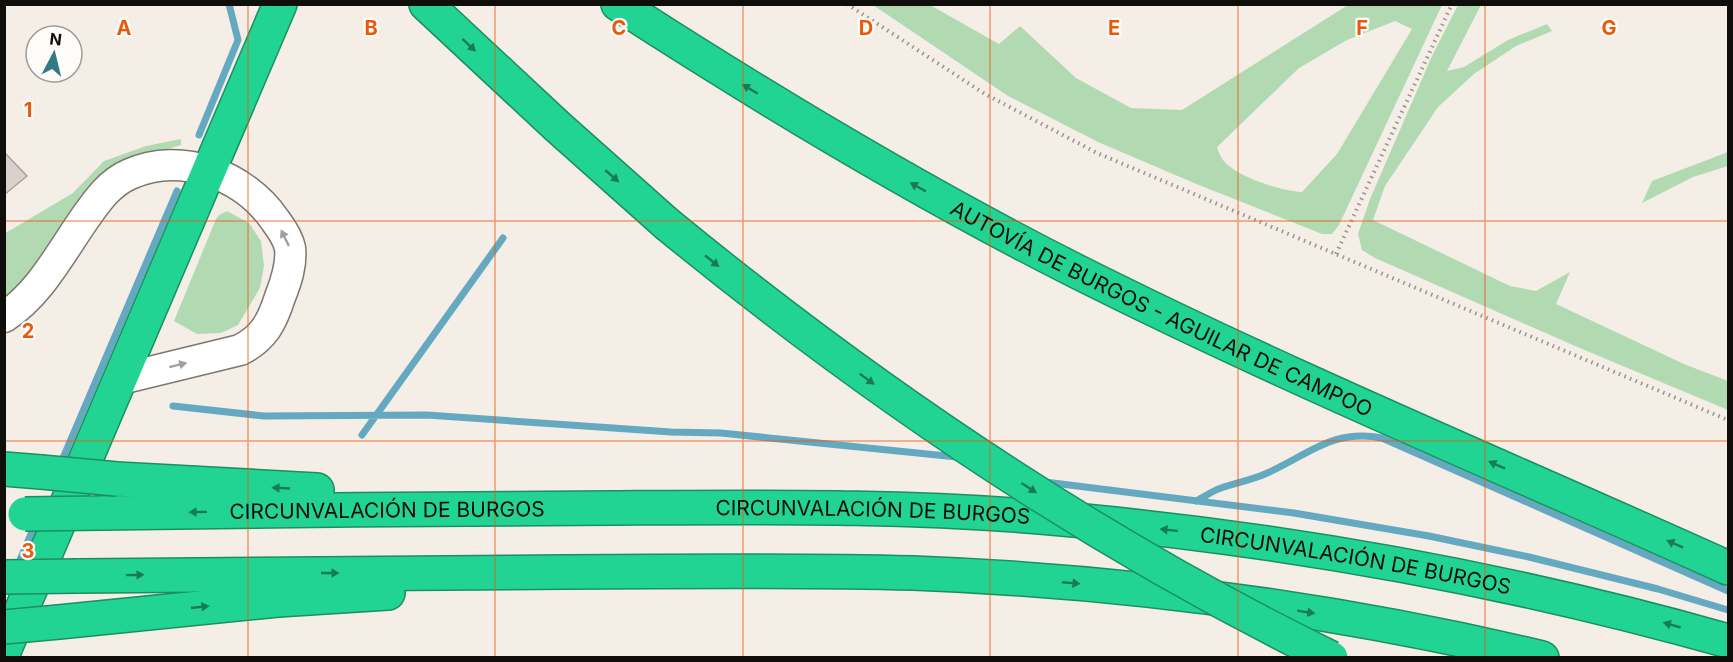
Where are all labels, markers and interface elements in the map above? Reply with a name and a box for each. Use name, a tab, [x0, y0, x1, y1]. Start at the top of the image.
text: A	[117, 16, 132, 40]
text: B	[364, 16, 378, 40]
text: C	[612, 16, 626, 40]
text: D	[859, 16, 873, 40]
text: E	[1108, 16, 1120, 40]
text: F	[1356, 16, 1368, 40]
text: G	[1601, 16, 1617, 40]
north arrow	[24, 24, 84, 84]
text: N	[49, 28, 63, 50]
one-way arrow	[461, 37, 475, 51]
one-way arrow	[742, 83, 758, 94]
text: 1	[24, 98, 32, 122]
one-way arrow	[604, 169, 619, 182]
one-way arrow	[909, 182, 926, 192]
street label: AUTOVÍA DE BURGOS - AGUILAR DE CAMPOO	[947, 195, 1377, 421]
one-way arrow	[280, 229, 290, 246]
one-way arrow	[705, 254, 720, 267]
text: 2	[22, 319, 34, 343]
one-way arrow	[169, 359, 187, 369]
one-way arrow	[859, 373, 875, 385]
one-way arrow	[1488, 460, 1506, 469]
one-way arrow	[1021, 482, 1037, 493]
one-way arrow	[272, 484, 291, 493]
street label: CIRCUNVALACIÓN DE BURGOS	[715, 495, 1031, 529]
street label: CIRCUNVALACIÓN DE BURGOS	[229, 496, 545, 524]
one-way arrow	[188, 507, 207, 516]
street label: CIRCUNVALACIÓN DE BURGOS	[1199, 522, 1513, 599]
one-way arrow	[1160, 525, 1179, 535]
text: 3	[22, 539, 34, 563]
one-way arrow	[1666, 539, 1684, 549]
one-way arrow	[321, 568, 340, 578]
one-way arrow	[126, 570, 145, 580]
one-way arrow	[1061, 578, 1080, 588]
one-way arrow	[191, 602, 210, 612]
one-way arrow	[1297, 608, 1316, 617]
one-way arrow	[1663, 620, 1681, 630]

